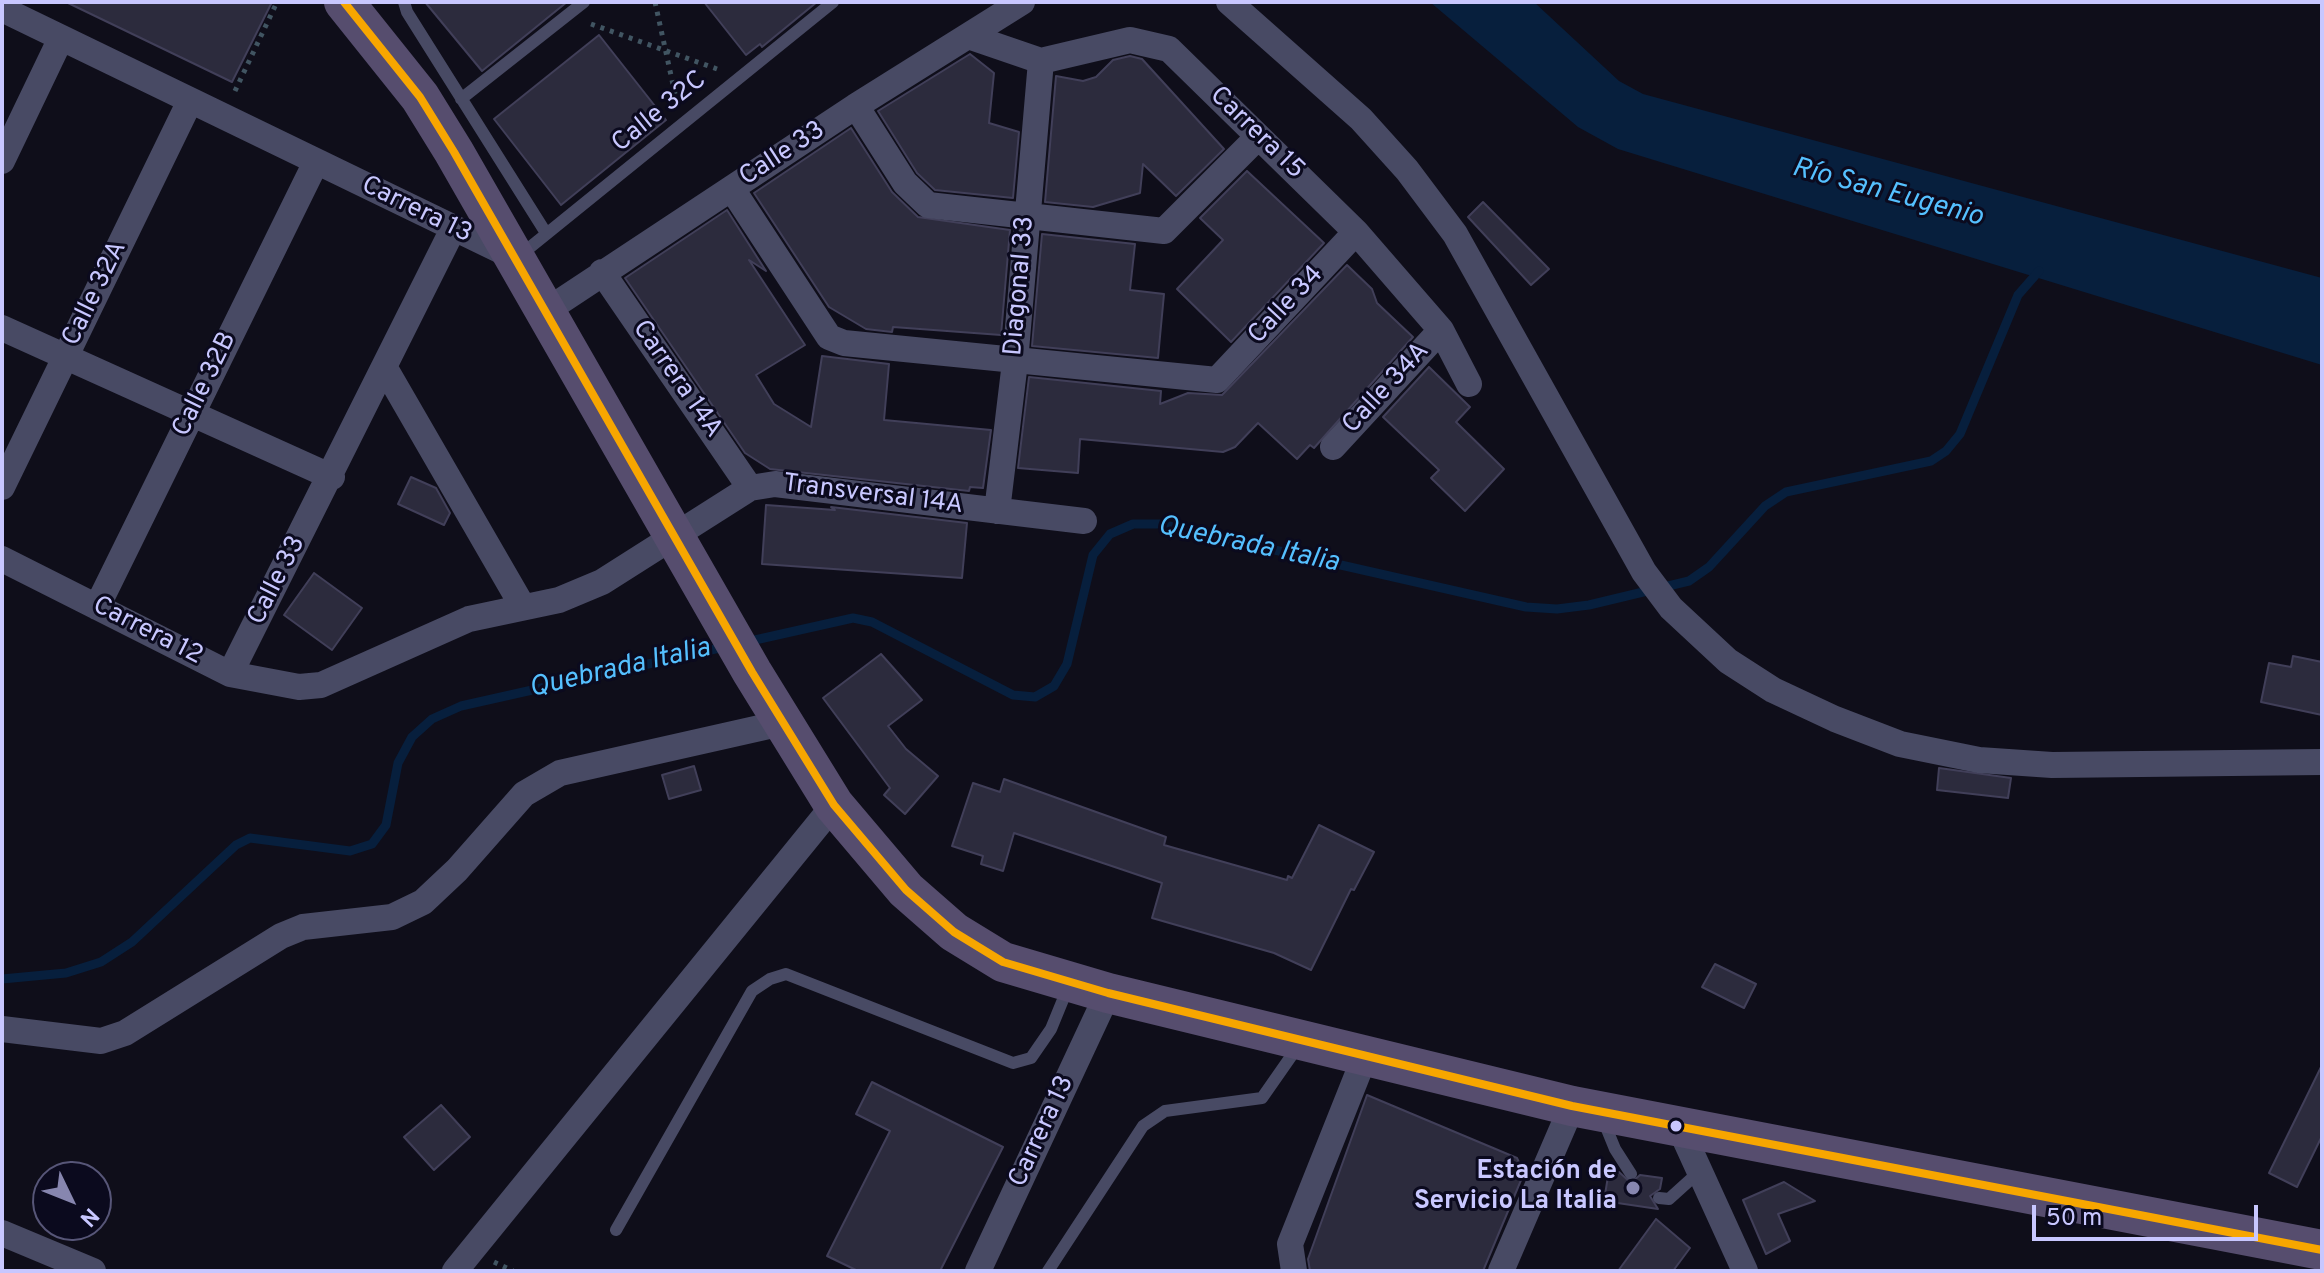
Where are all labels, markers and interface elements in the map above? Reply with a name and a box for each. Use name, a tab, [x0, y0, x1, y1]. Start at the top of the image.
street label: Calle 32C	[607, 66, 713, 160]
street label: Carrera 15	[1202, 81, 1310, 187]
street label: Calle 33	[734, 116, 832, 194]
water label: Río San Eugenio	[1788, 152, 1986, 236]
street label: Carrera 13	[356, 171, 476, 251]
street label: Diagonal 33	[999, 215, 1043, 357]
street label: Calle 32A	[57, 236, 135, 352]
street label: Calle 34	[1243, 260, 1331, 352]
street label: Carrera 14A	[624, 315, 728, 445]
street label: Calle 32B	[167, 328, 245, 442]
street label: Calle 34A	[1337, 337, 1437, 441]
street label: Transversal 14A	[781, 469, 965, 523]
water label: Quebrada Italia	[1154, 510, 1342, 582]
street label: Calle 33	[242, 531, 314, 631]
street label: Carrera 12	[87, 591, 207, 673]
water label: Quebrada Italia	[526, 633, 714, 707]
street label: Carrera 13	[1004, 1071, 1082, 1193]
unlabelled marker	[1668, 1118, 1684, 1134]
place label: Estación de Servicio La Italia	[1414, 1157, 1617, 1218]
north arrow	[32, 1161, 112, 1241]
marker: Estación de Servicio La Italia	[1624, 1179, 1642, 1197]
scale bar	[2036, 1189, 2262, 1239]
text: N	[73, 1201, 104, 1231]
text: 50 m	[2046, 1204, 2102, 1234]

